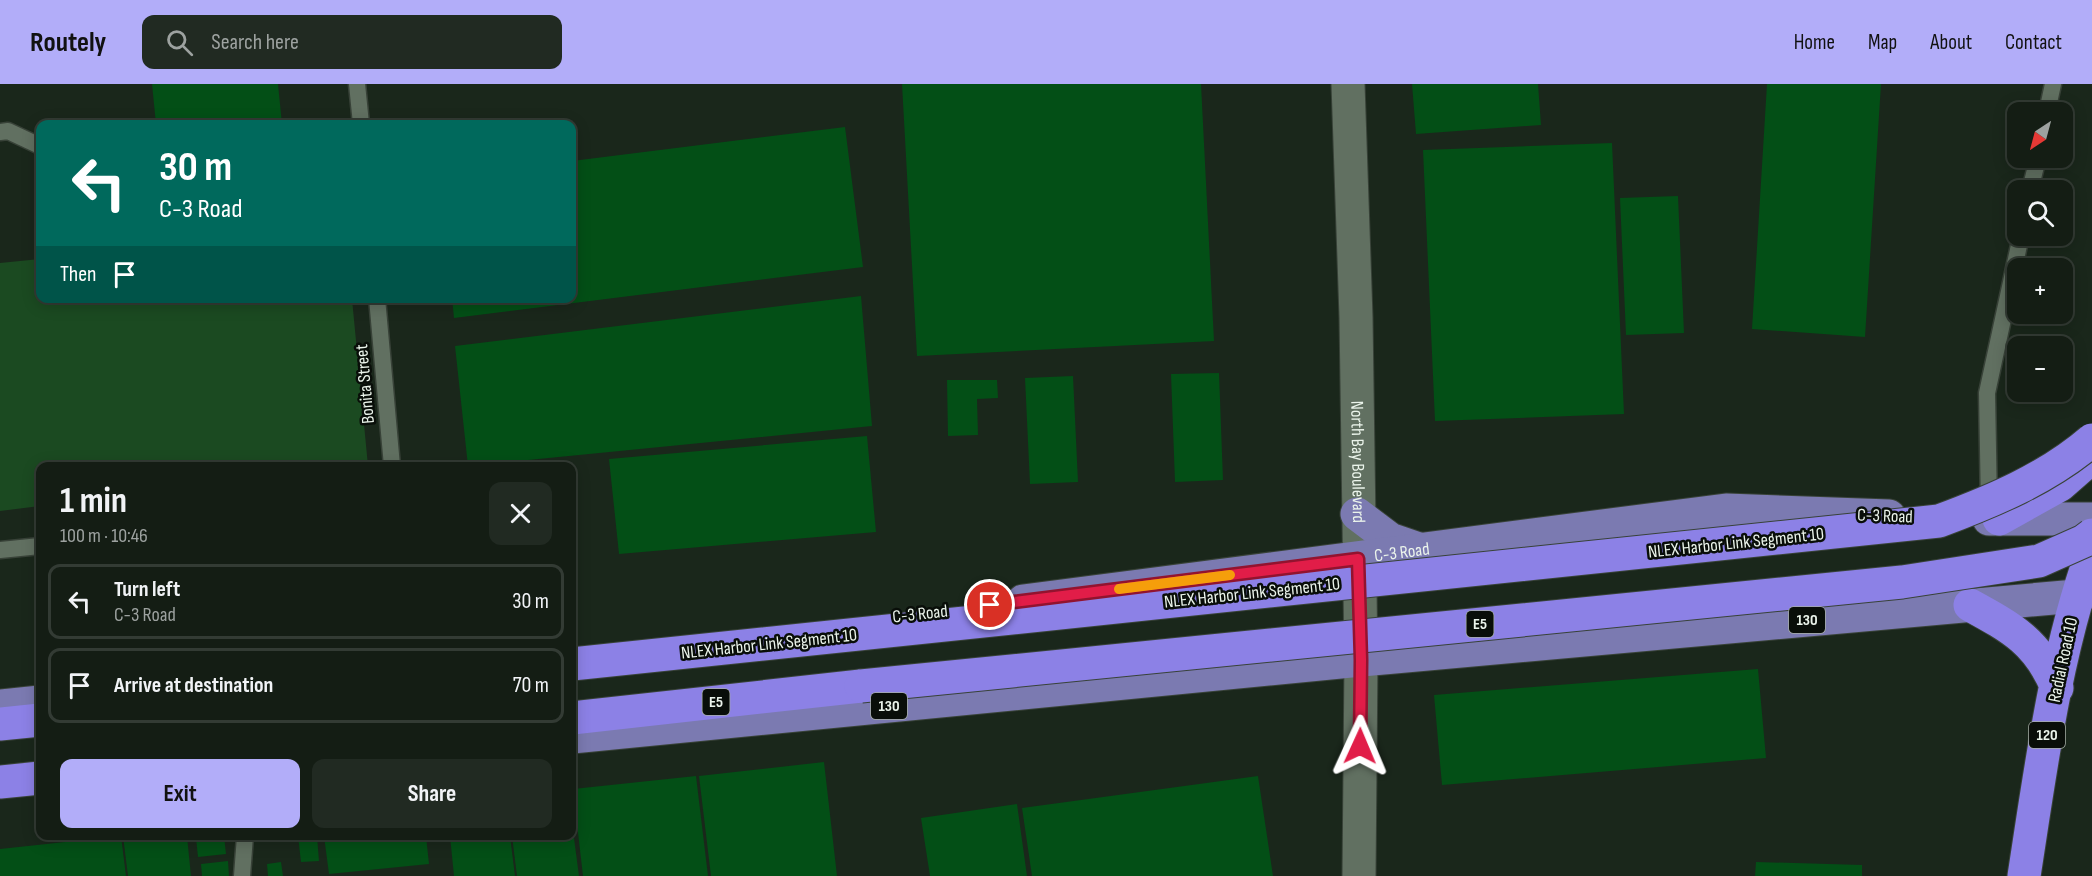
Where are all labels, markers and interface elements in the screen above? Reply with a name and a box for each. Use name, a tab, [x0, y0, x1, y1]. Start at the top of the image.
search box	[142, 15, 562, 69]
text: Routely	[30, 26, 106, 59]
icon: search	[163, 26, 196, 59]
text: Search here	[211, 29, 299, 56]
text: Home	[1794, 30, 1835, 55]
text: Map	[1868, 30, 1897, 55]
text: About	[1930, 30, 1972, 55]
text: Contact	[2005, 30, 2062, 55]
north arrow	[2007, 102, 2073, 168]
map controls	[2007, 102, 2073, 402]
text: 30 m	[159, 142, 232, 193]
icon: left	[60, 144, 138, 222]
button: search	[2007, 180, 2073, 246]
text: C-3 Road	[159, 193, 242, 225]
icon: arrive	[108, 258, 141, 291]
button: +	[2007, 258, 2073, 324]
text: Then	[60, 261, 96, 288]
button: −	[2007, 336, 2073, 402]
street label: Bonita Street	[351, 343, 379, 425]
street label: North Bay Boulevard	[1347, 400, 1370, 523]
text: 1 min	[60, 480, 127, 523]
button: close	[489, 482, 552, 545]
street label: C-3 Road	[1857, 505, 1913, 527]
street label: NLEX Harbor Link Segment 10	[1647, 523, 1825, 563]
text: 100 m · 10:46	[60, 524, 148, 548]
street label: C-3 Road	[1373, 538, 1431, 566]
street label: NLEX Harbor Link Segment 10	[1163, 573, 1341, 613]
text: Turn left	[114, 576, 180, 603]
pin	[964, 579, 1015, 630]
icon: left	[63, 585, 96, 618]
text: 30 m	[512, 588, 549, 615]
icon: arrive	[973, 588, 1006, 621]
street label: C-3 Road	[891, 601, 949, 627]
text: C-3 Road	[114, 603, 176, 627]
road number: 130	[1789, 607, 1825, 633]
road number: E5	[1466, 611, 1494, 637]
street label: Radial Road 10	[2044, 616, 2082, 704]
street label: NLEX Harbor Link Segment 10	[680, 624, 858, 664]
icon: arrive	[63, 669, 96, 702]
text: Arrive at destination	[114, 672, 273, 699]
text: 70 m	[513, 672, 549, 699]
road number: E5	[702, 689, 730, 715]
road number: 130	[871, 693, 907, 719]
position arrow	[1328, 714, 1392, 778]
road number: 120	[2029, 722, 2065, 748]
button: Exit	[60, 759, 300, 828]
button: Share	[312, 759, 552, 828]

